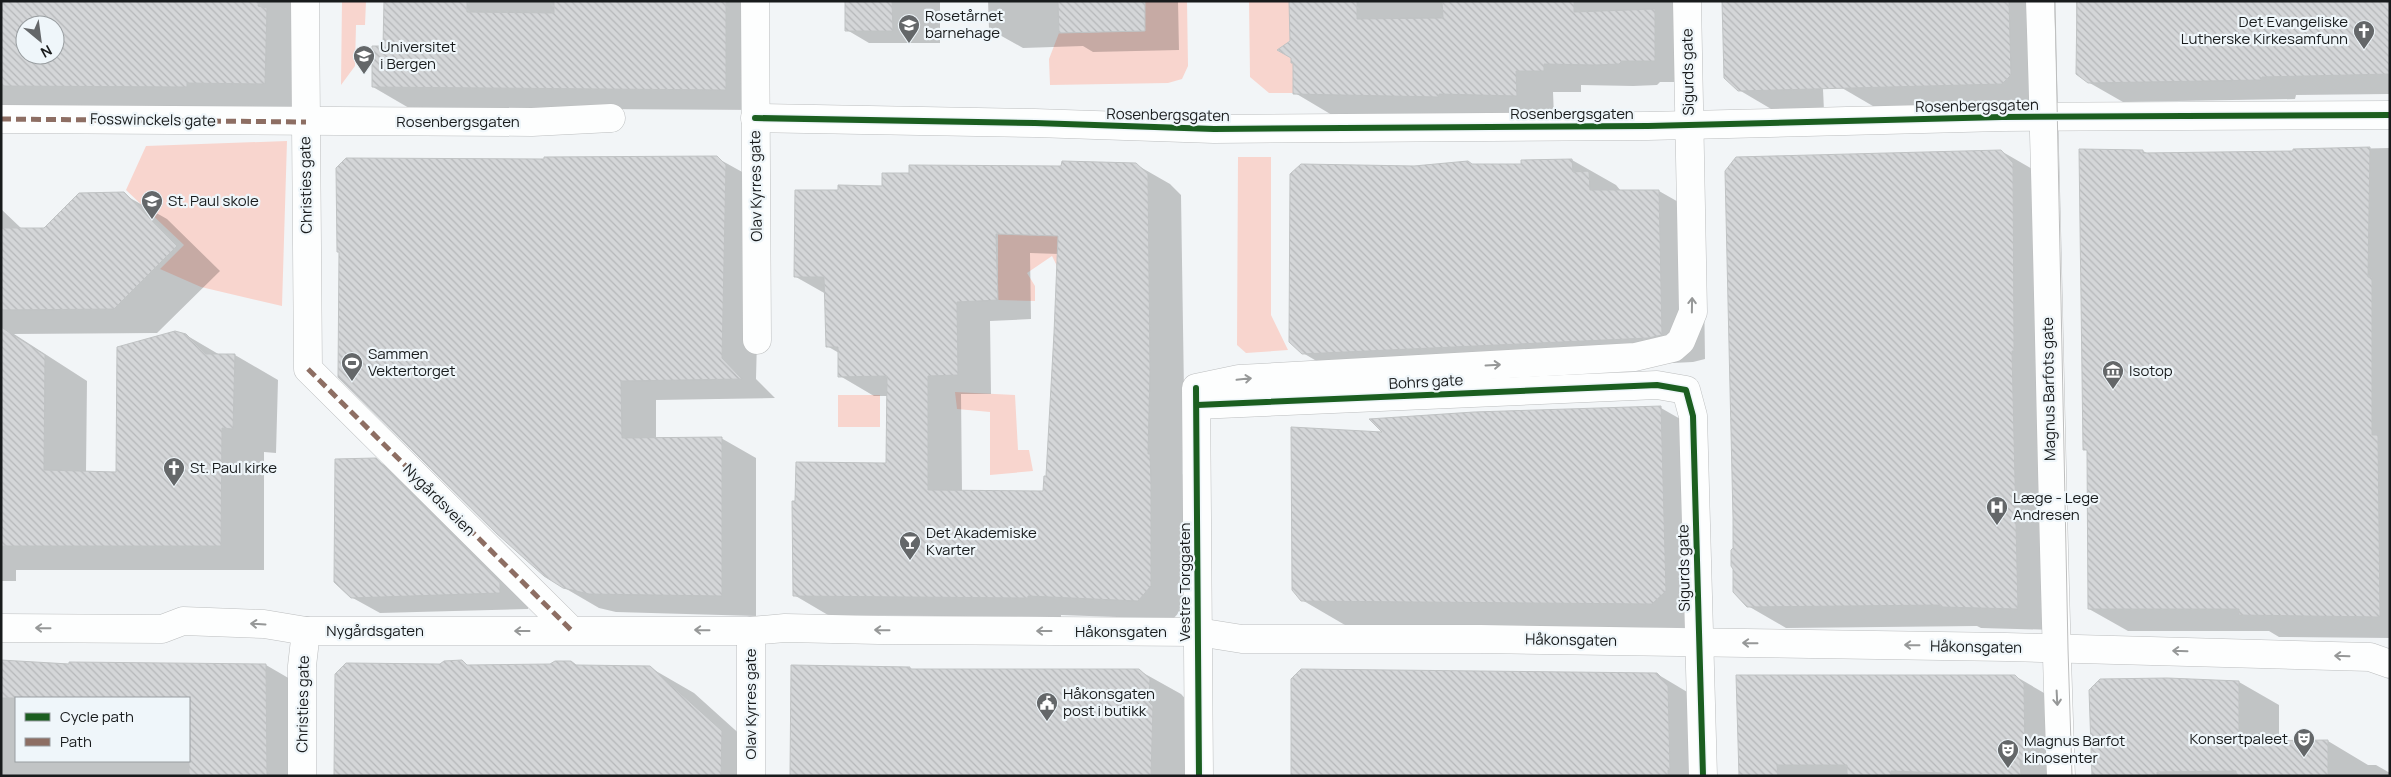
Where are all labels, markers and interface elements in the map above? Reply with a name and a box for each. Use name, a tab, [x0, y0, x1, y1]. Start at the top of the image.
place label: Rosetårnet barnehage	[925, 5, 1003, 43]
place label: Det Evangeliske Lutherske Kirkesamfunn	[2181, 11, 2348, 49]
school or university icon: Rosetårnet barnehage	[897, 13, 921, 44]
north arrow	[15, 15, 65, 65]
church icon: Det Evangeliske Lutherske Kirkesamfunn	[2352, 19, 2376, 50]
street label: Sigurds gate	[1676, 28, 1699, 116]
place label: Universitet i Bergen	[380, 36, 456, 74]
text: N	[38, 41, 56, 63]
school or university icon: Universitet i Bergen	[352, 44, 376, 75]
street label: Rosenbergsgaten	[1915, 94, 2039, 117]
street label: Rosenbergsgaten	[1106, 103, 1230, 126]
street label: Rosenbergsgaten	[1510, 103, 1634, 124]
street label: Fosswinckels gate	[90, 108, 216, 131]
street label: Rosenbergsgaten	[396, 111, 520, 132]
street label: Olav Kyrres gate	[744, 130, 767, 242]
street label: Christies gate	[294, 136, 317, 234]
school or university icon: St. Paul skole	[140, 189, 164, 220]
place label: St. Paul skole	[168, 190, 259, 211]
one-way arrow	[1687, 297, 1697, 313]
street label: Magnus Barfots gate	[2037, 317, 2060, 461]
place label: Sammen Vektertorget	[368, 343, 456, 381]
sports icon: Sammen Vektertorget	[340, 351, 364, 382]
museum icon: Isotop	[2101, 359, 2125, 390]
place label: Isotop	[2129, 360, 2173, 381]
one-way arrow	[1485, 361, 1501, 370]
street label: Bohrs gate	[1388, 369, 1464, 394]
one-way arrow	[1235, 374, 1251, 384]
church icon: St. Paul kirke	[162, 456, 186, 487]
place label: St. Paul kirke	[190, 457, 277, 478]
street label: Nygårdsveien	[399, 459, 480, 540]
place label: Læge - Lege Andresen	[2013, 487, 2099, 525]
hospital icon: Læge - Lege Andresen	[1985, 495, 2009, 526]
place label: Det Akademiske Kvarter	[926, 522, 1037, 560]
street label: Vestre Torggaten	[1174, 523, 1195, 641]
street label: Sigurds gate	[1672, 524, 1695, 612]
bar icon: Det Akademiske Kvarter	[898, 530, 922, 561]
one-way arrow	[250, 620, 266, 629]
street label: Nygårdsgaten	[326, 620, 424, 641]
street label: Håkonsgaten	[1075, 621, 1167, 642]
one-way arrow	[35, 623, 51, 633]
one-way arrow	[514, 626, 530, 636]
one-way arrow	[694, 626, 710, 635]
one-way arrow	[874, 626, 890, 635]
one-way arrow	[1037, 626, 1053, 636]
street label: Håkonsgaten	[1525, 628, 1617, 651]
street label: Håkonsgaten	[1930, 635, 2022, 658]
one-way arrow	[1742, 638, 1758, 648]
one-way arrow	[1905, 641, 1921, 650]
one-way arrow	[2172, 647, 2188, 656]
street label: Olav Kyrres gate	[740, 648, 761, 760]
one-way arrow	[2335, 652, 2351, 661]
street label: Christies gate	[291, 655, 314, 753]
place label: Håkonsgaten post i butikk	[1063, 683, 1155, 721]
one-way arrow	[2053, 690, 2062, 706]
public building icon: Håkonsgaten post i butikk	[1035, 691, 1059, 722]
legend	[15, 697, 190, 762]
text: Cycle path	[60, 706, 134, 727]
theatre icon: Konsertpaleet	[2292, 727, 2316, 758]
place label: Konsertpaleet	[2190, 728, 2288, 749]
place label: Magnus Barfot kinosenter	[2024, 730, 2125, 768]
text: Path	[60, 731, 92, 752]
theatre icon: Magnus Barfot kinosenter	[1996, 738, 2020, 769]

